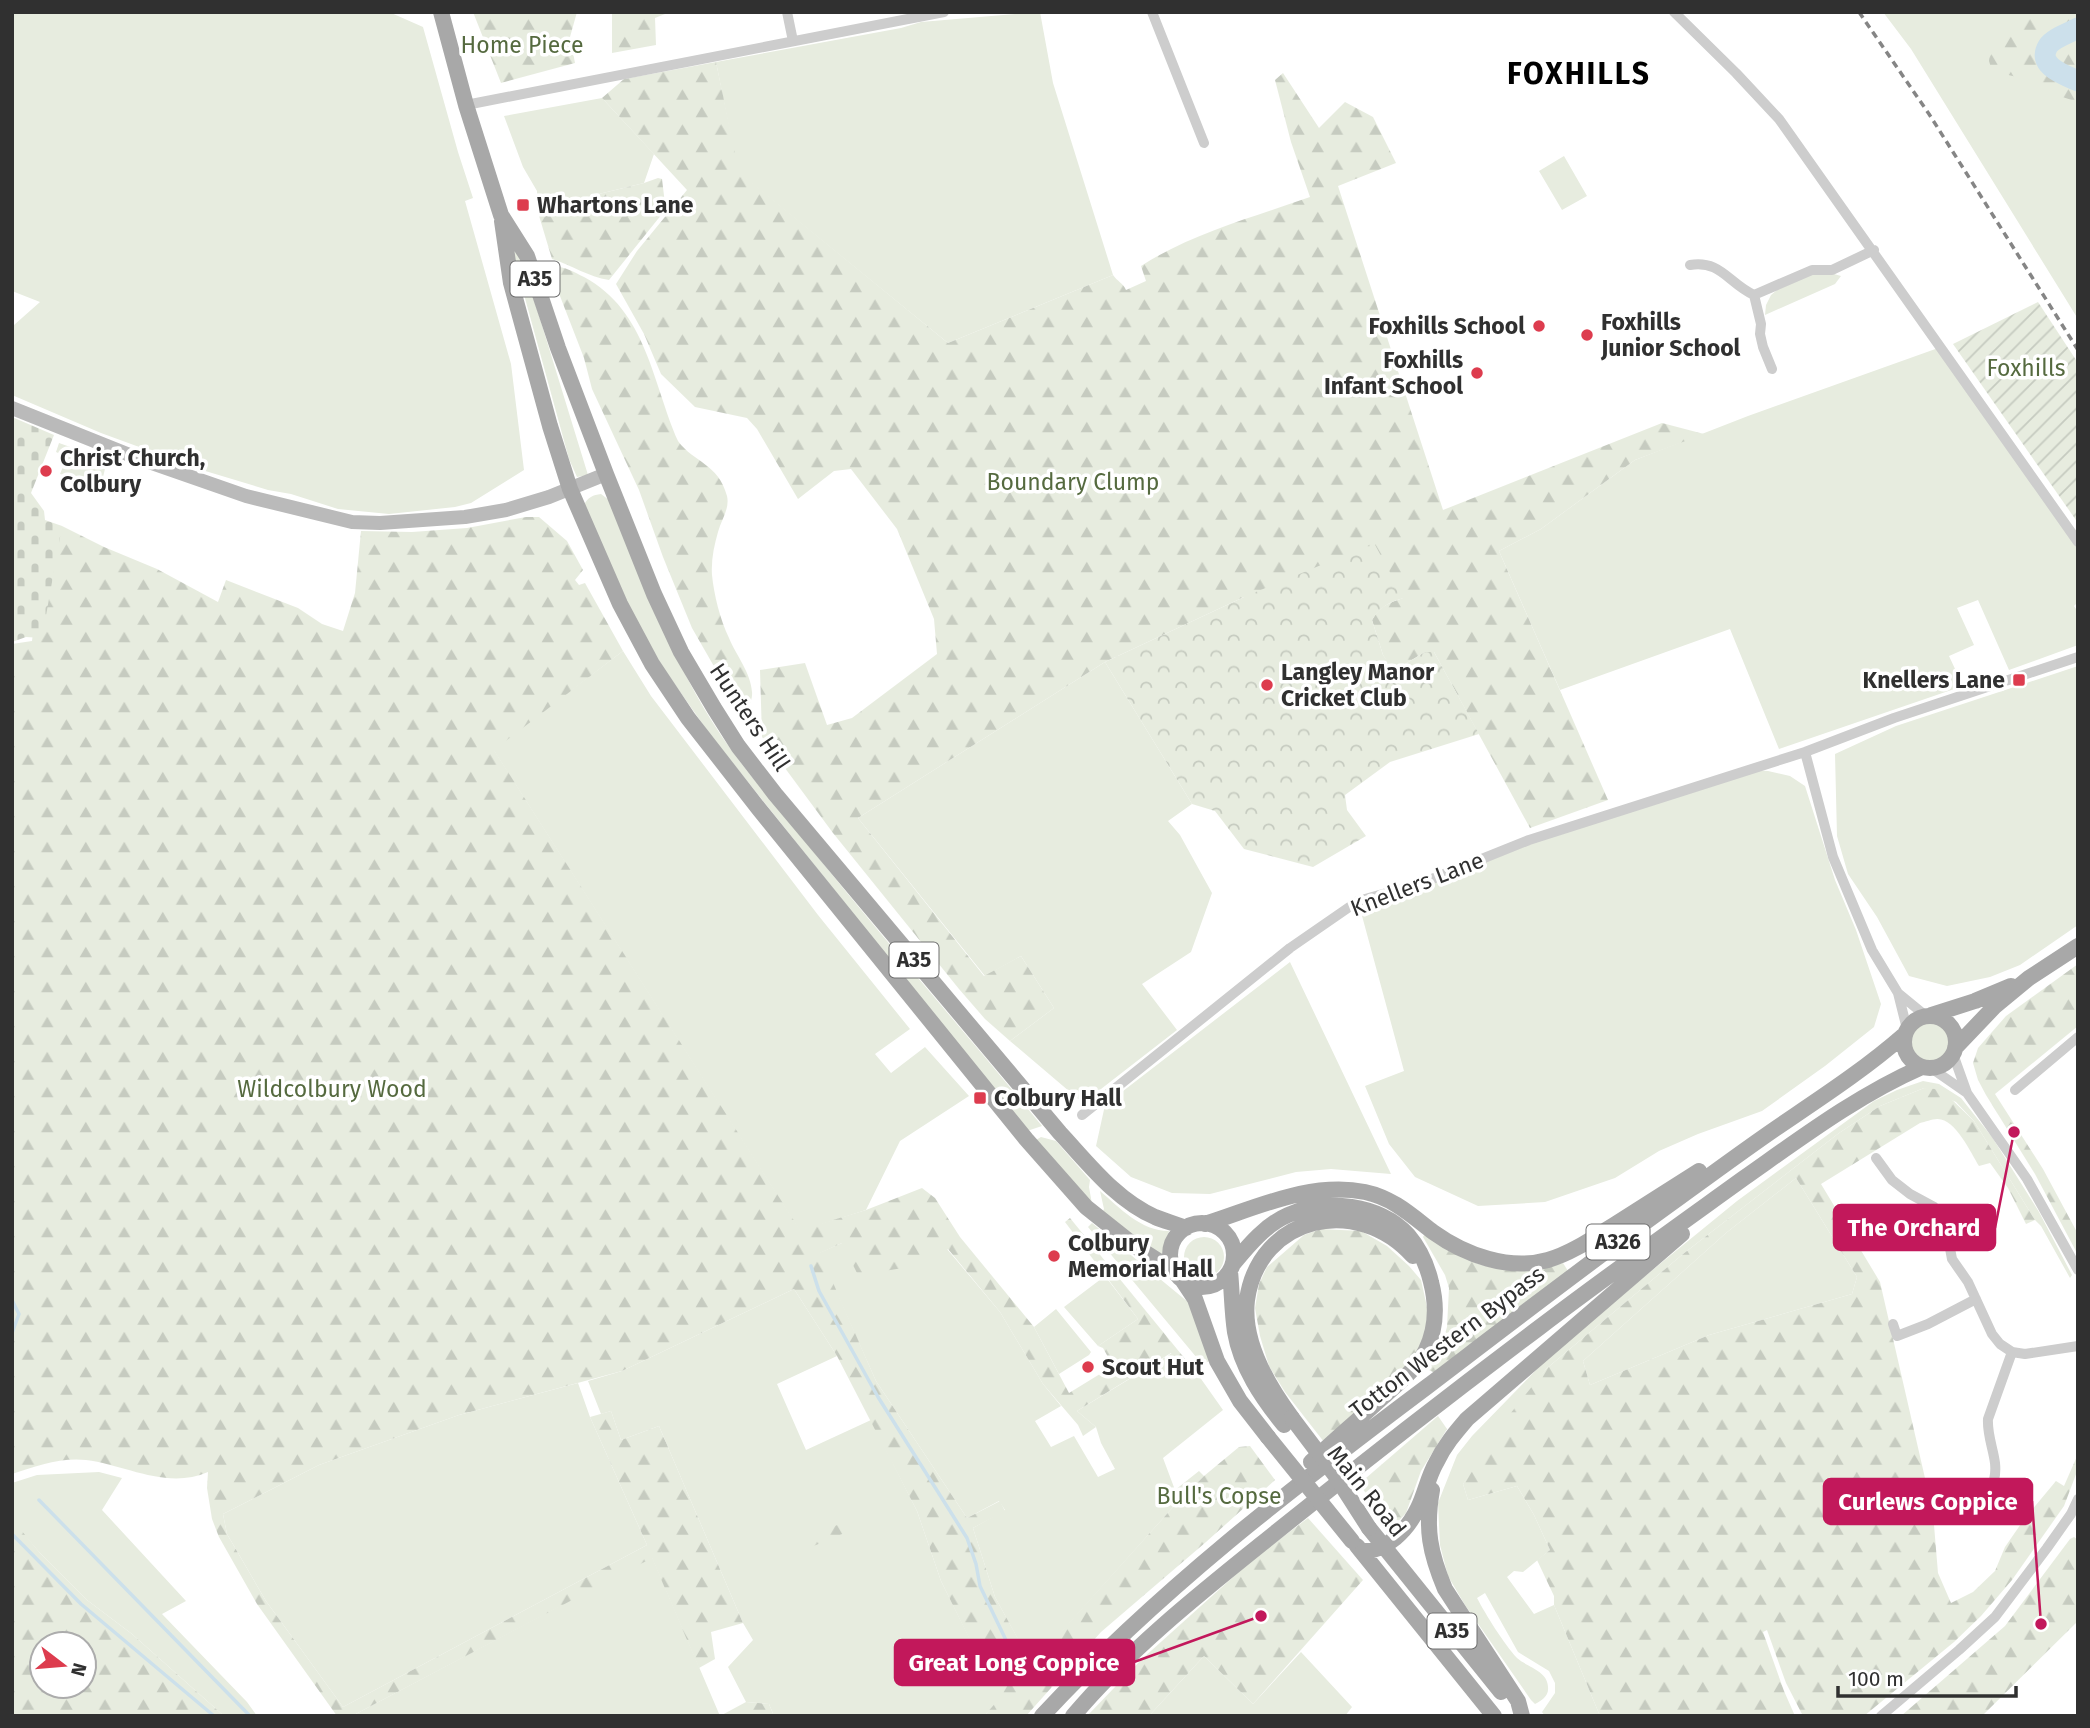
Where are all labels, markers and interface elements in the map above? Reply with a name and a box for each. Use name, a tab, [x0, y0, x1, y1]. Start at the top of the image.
park label: Home Piece	[461, 31, 583, 59]
district label: FOXHILLS	[1507, 56, 1651, 92]
place label: Whartons Lane	[537, 191, 694, 219]
marker: Whartons Lane	[515, 197, 531, 213]
road number: A35	[510, 262, 560, 296]
place label: Foxhills Junior School	[1600, 308, 1741, 362]
place label: Foxhills School	[1369, 312, 1525, 340]
marker: Foxhills School	[1531, 318, 1547, 334]
marker: Foxhills Junior School	[1579, 327, 1595, 343]
place label: Foxhills Infant School	[1324, 346, 1463, 400]
park label: Foxhills	[1986, 354, 2066, 382]
marker: Foxhills Infant School	[1469, 365, 1485, 381]
place label: Christ Church, Colbury	[60, 444, 205, 498]
marker: Christ Church, Colbury	[38, 463, 54, 479]
park label: Boundary Clump	[987, 468, 1159, 496]
street label: Hunters Hill	[704, 658, 796, 776]
place label: Langley Manor Cricket Club	[1281, 658, 1435, 712]
place label: Knellers Lane	[1863, 666, 2005, 694]
marker: Knellers Lane	[2011, 672, 2027, 688]
marker: Langley Manor Cricket Club	[1259, 677, 1275, 693]
street label: Knellers Lane	[1346, 846, 1488, 922]
road number: A35	[890, 942, 939, 978]
park label: Wildcolbury Wood	[237, 1075, 427, 1103]
place label: Colbury Hall	[994, 1084, 1122, 1112]
marker: Colbury Hall	[972, 1090, 988, 1106]
callout: The Orchard	[1834, 1205, 1995, 1250]
text: The Orchard	[1847, 1214, 1981, 1242]
road number: A326	[1586, 1224, 1650, 1260]
place label: Colbury Memorial Hall	[1068, 1229, 1214, 1283]
marker: Colbury Memorial Hall	[1046, 1248, 1062, 1264]
street label: Totton Western Bypass	[1344, 1260, 1550, 1424]
place label: Scout Hut	[1102, 1353, 1205, 1381]
marker: Scout Hut	[1080, 1359, 1096, 1375]
street label: Main Road	[1322, 1440, 1412, 1542]
callout: Curlews Coppice	[1824, 1479, 2032, 1524]
park label: Bull's Copse	[1157, 1482, 1281, 1510]
text: Curlews Coppice	[1838, 1488, 2018, 1516]
road number: A35	[1428, 1614, 1476, 1648]
north arrow	[28, 1630, 98, 1700]
callout: Great Long Coppice	[895, 1640, 1134, 1685]
text: Great Long Coppice	[908, 1649, 1120, 1677]
scale bar	[1838, 1654, 2016, 1698]
text: N	[66, 1660, 92, 1679]
text: 100 m	[1848, 1666, 1904, 1692]

